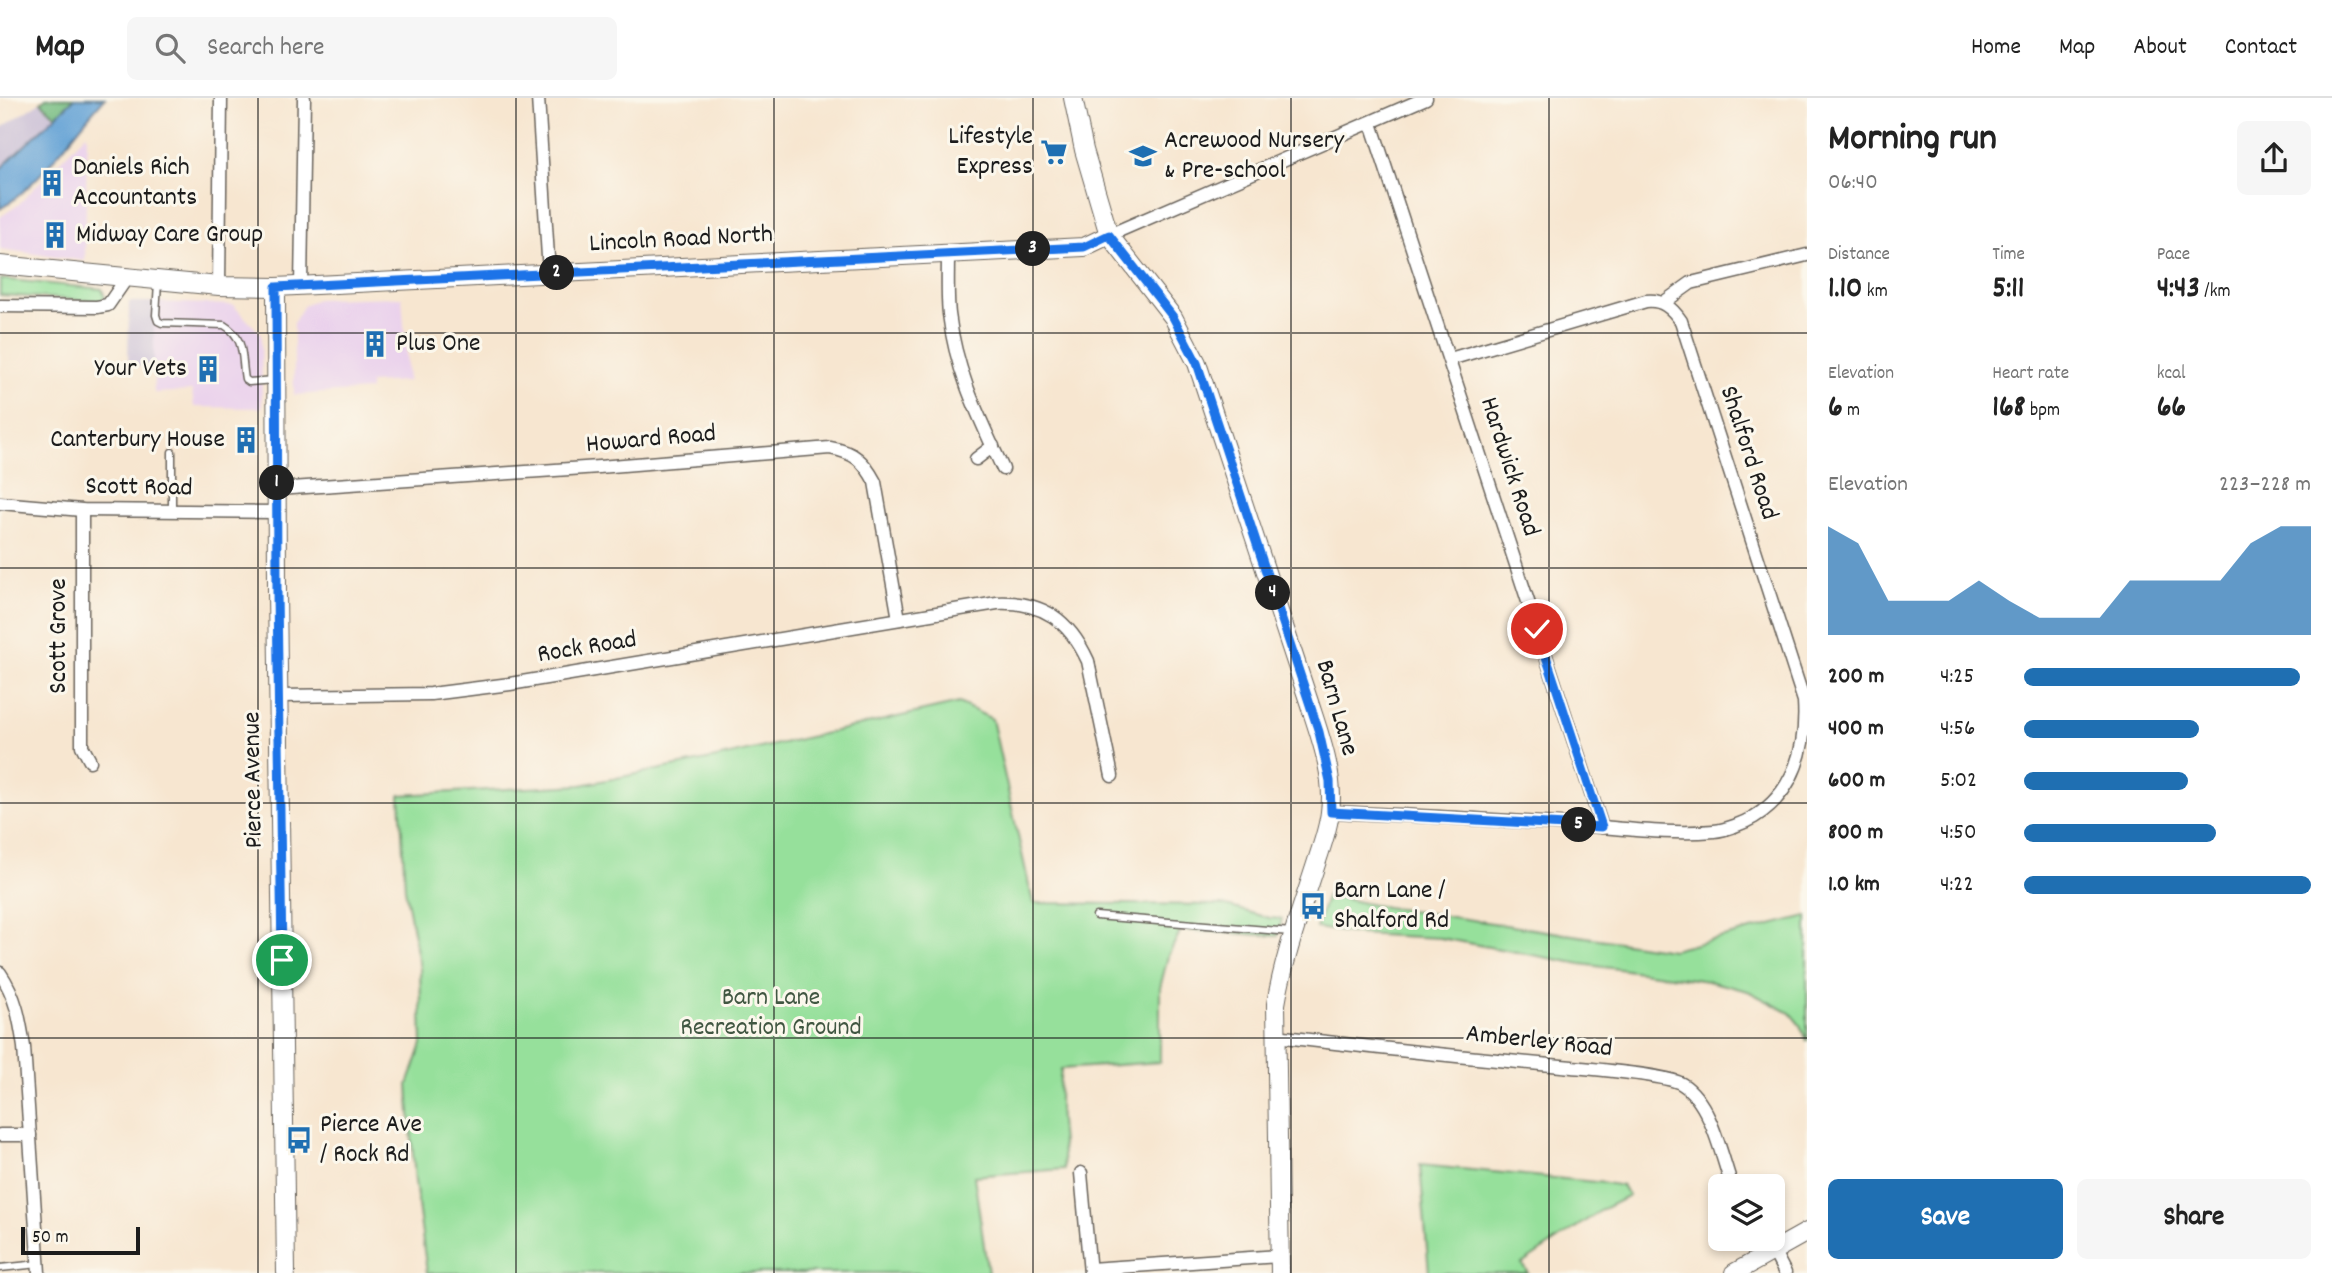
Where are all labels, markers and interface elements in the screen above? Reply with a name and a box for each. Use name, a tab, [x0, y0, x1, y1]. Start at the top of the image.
search box	[127, 17, 617, 80]
text: Map	[35, 25, 85, 72]
icon: search	[151, 29, 189, 67]
text: Search here	[207, 30, 325, 67]
text: Home	[1971, 31, 2021, 65]
text: Map	[2059, 31, 2095, 65]
text: About	[2133, 31, 2187, 65]
text: Contact	[2225, 31, 2297, 65]
text: Morning run	[1828, 113, 1997, 168]
place label: Lifestyle Express	[948, 119, 1033, 186]
button: share	[2237, 121, 2311, 195]
place label: Acrewood Nursery & Pre-school	[1164, 123, 1344, 190]
supermarket icon: Lifestyle Express	[1039, 137, 1069, 167]
school or university icon: Acrewood Nursery & Pre-school	[1128, 141, 1158, 171]
place label: Daniels Rich Accountants	[73, 150, 197, 217]
text: 06:40	[1828, 167, 1878, 200]
building icon: Daniels Rich Accountants	[37, 168, 67, 198]
place label: Midway Care Group	[76, 217, 263, 254]
street label: Lincoln Road North	[588, 217, 774, 263]
building icon: Midway Care Group	[40, 220, 70, 250]
pin: 3	[1016, 232, 1050, 266]
text: 3	[1028, 235, 1037, 262]
text: Distance	[1828, 242, 1890, 269]
text: Time	[1992, 242, 2025, 269]
text: Pace	[2157, 242, 2190, 269]
pin: 2	[540, 256, 574, 290]
text: 2	[552, 259, 561, 286]
text: 1.10	[1828, 269, 1862, 312]
text: 5:11	[1992, 269, 2024, 312]
text: 4:43	[2157, 269, 2200, 312]
text: km	[1862, 279, 1888, 306]
text: /km	[2200, 279, 2230, 306]
place label: Plus One	[396, 326, 480, 363]
building icon: Plus One	[360, 329, 390, 359]
place label: Your Vets	[95, 351, 187, 388]
building icon: Your Vets	[193, 354, 223, 384]
text: Elevation	[1828, 361, 1894, 388]
text: Heart rate	[1992, 361, 2069, 388]
text: kcal	[2157, 361, 2186, 388]
street label: Shalford Road	[1709, 381, 1787, 525]
text: 6	[1828, 388, 1843, 431]
text: 168	[1992, 388, 2026, 431]
text: 66	[2157, 388, 2186, 431]
street label: Hardwick Road	[1469, 393, 1549, 541]
text: m	[1843, 398, 1860, 425]
text: bpm	[2026, 398, 2060, 425]
street label: Howard Road	[585, 416, 717, 464]
place label: Canterbury House	[50, 422, 225, 459]
building icon: Canterbury House	[231, 425, 261, 455]
pin: 1	[260, 466, 294, 500]
street label: Scott Road	[85, 469, 193, 507]
text: 1	[274, 469, 279, 496]
text: Elevation	[1828, 469, 1908, 502]
text: 223–228 m	[2219, 469, 2311, 502]
pin: 4	[1256, 575, 1290, 610]
street label: Scott Grove	[41, 578, 78, 694]
text: 4	[1269, 579, 1276, 606]
pin	[1507, 599, 1567, 659]
icon: check	[1518, 610, 1556, 648]
street label: Rock Road	[535, 622, 639, 674]
street label: Barn Lane	[1305, 656, 1367, 760]
text: 200 m	[1828, 661, 1884, 694]
text: 4:25	[1940, 661, 1974, 694]
street label: Pierce Avenue	[234, 711, 274, 849]
text: 400 m	[1828, 713, 1884, 746]
text: 4:56	[1940, 713, 1975, 746]
text: 600 m	[1828, 765, 1885, 798]
text: 5:02	[1940, 765, 1977, 798]
pin: 5	[1562, 808, 1596, 842]
text: 5	[1574, 811, 1583, 838]
text: 800 m	[1828, 817, 1883, 850]
text: 4:50	[1940, 817, 1977, 850]
text: 1.0 km	[1828, 869, 1880, 902]
text: 4:22	[1940, 869, 1973, 902]
place label: Barn Lane / Shalford Rd	[1334, 873, 1449, 940]
bus stop icon: Barn Lane / Shalford Rd	[1298, 891, 1328, 921]
pin	[252, 930, 312, 990]
icon: arrive	[263, 941, 301, 979]
park label: Barn Lane Recreation Ground	[680, 980, 862, 1047]
street label: Amberley Road	[1464, 1016, 1614, 1068]
place label: Pierce Ave / Rock Rd	[320, 1107, 422, 1174]
bus stop icon: Pierce Ave / Rock Rd	[284, 1125, 314, 1155]
map controls	[1708, 1174, 1785, 1251]
button: layers	[1708, 1174, 1785, 1251]
button: Save	[1828, 1179, 2063, 1259]
button: Share	[2077, 1179, 2311, 1259]
scale bar	[21, 1224, 140, 1256]
text: 50 m	[32, 1225, 69, 1252]

